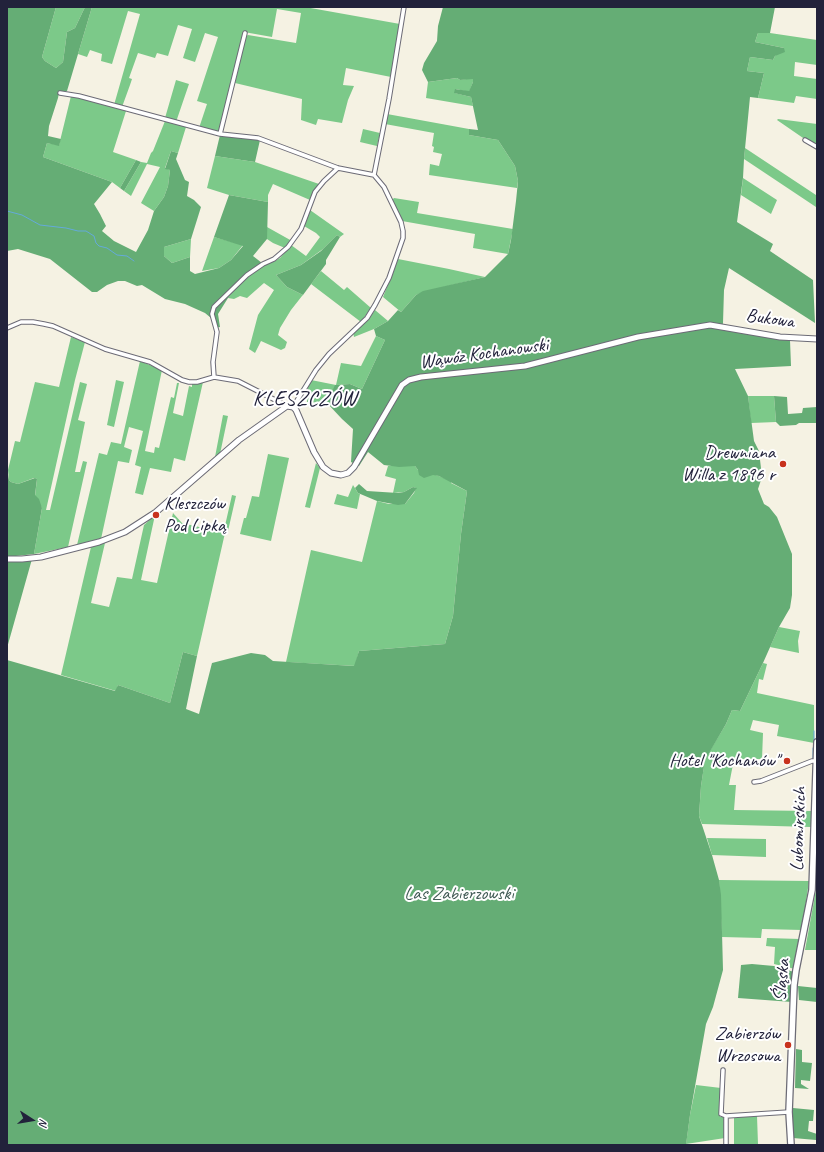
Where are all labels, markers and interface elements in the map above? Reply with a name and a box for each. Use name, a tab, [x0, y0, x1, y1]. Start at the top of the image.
street label: Bukowa	[744, 304, 796, 334]
street label: Wąwóz Kochanowski	[418, 334, 550, 374]
district label: KLESZCZÓW	[252, 386, 358, 412]
place label: Drewniana Willa z 1896 r	[682, 442, 775, 486]
marker: Drewniana Willa z 1896 r	[778, 459, 788, 469]
place label: Kleszczów Pod Lipką	[164, 493, 225, 537]
marker: Kleszczów Pod Lipką	[151, 510, 161, 520]
place label: Hotel "Kochanów"	[669, 750, 779, 772]
marker: Hotel "Kochanów"	[782, 756, 792, 766]
street label: Lubomirskich	[786, 787, 812, 871]
park label: Las Zabierzowski	[404, 883, 514, 905]
street label: Śląska	[768, 958, 796, 1002]
place label: Zabierzów Wrzosowa	[715, 1023, 780, 1067]
marker: Zabierzów Wrzosowa	[783, 1040, 793, 1050]
north arrow	[12, 1100, 52, 1140]
text: N	[36, 1118, 51, 1127]

